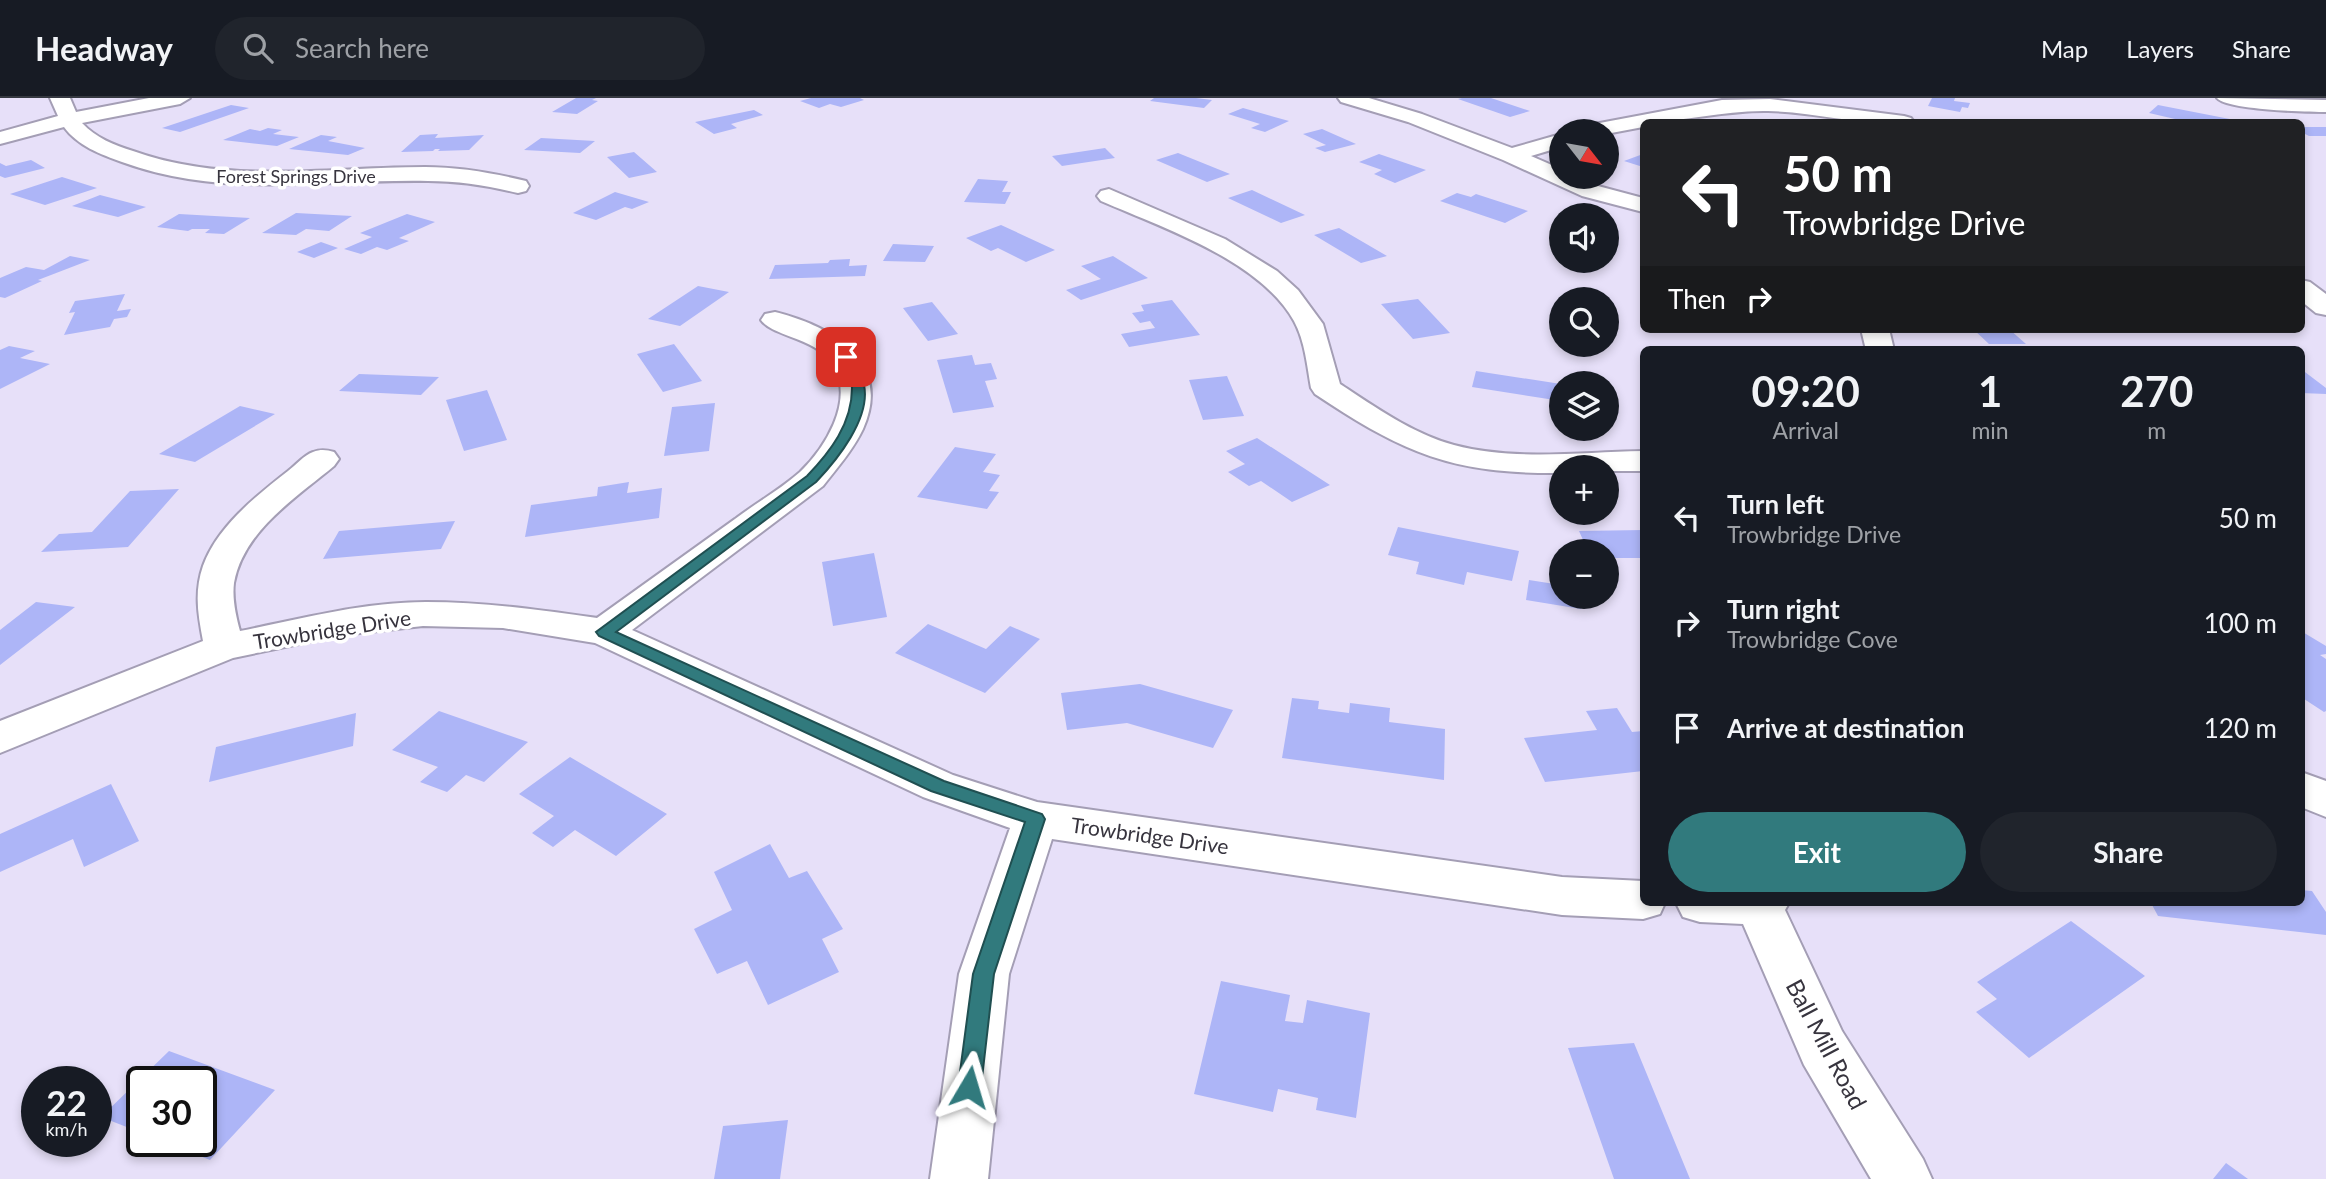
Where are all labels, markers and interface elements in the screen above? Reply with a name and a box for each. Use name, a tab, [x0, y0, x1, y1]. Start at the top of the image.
search box	[215, 17, 705, 80]
text: Headway	[35, 28, 173, 68]
icon: search	[239, 29, 277, 67]
text: Search here	[295, 32, 429, 64]
text: Map	[2041, 34, 2088, 63]
text: Layers	[2126, 34, 2194, 63]
text: Share	[2232, 34, 2291, 63]
north arrow	[1549, 119, 1619, 189]
map controls	[1549, 119, 1619, 609]
text: 50 m	[1783, 144, 1893, 202]
icon: left	[1668, 147, 1759, 238]
street label: Forest Springs Drive	[216, 165, 376, 187]
button: sound	[1549, 203, 1619, 273]
text: Trowbridge Drive	[1783, 203, 2025, 242]
icon: right	[1740, 280, 1778, 318]
text: Then	[1668, 283, 1726, 315]
button: search	[1549, 287, 1619, 357]
pin	[816, 327, 876, 387]
icon: arrive	[827, 338, 865, 376]
text: 09:20	[1752, 366, 1860, 416]
text: 1	[1978, 366, 2002, 416]
text: 270	[2120, 366, 2193, 416]
button: layers	[1549, 371, 1619, 441]
text: Arrival	[1773, 416, 1839, 444]
text: min	[1971, 416, 2009, 444]
text: m	[2147, 416, 2166, 444]
button: +	[1549, 455, 1619, 525]
text: Turn left	[1727, 488, 1824, 520]
icon: left	[1668, 499, 1706, 537]
text: 50 m	[2219, 502, 2277, 534]
text: Trowbridge Drive	[1727, 520, 1901, 548]
button: −	[1549, 539, 1619, 609]
text: Turn right	[1727, 593, 1840, 625]
street label: Trowbridge Drive	[252, 604, 412, 654]
icon: right	[1668, 604, 1706, 642]
text: 100 m	[2204, 607, 2277, 639]
text: Trowbridge Cove	[1727, 625, 1898, 653]
icon: arrive	[1668, 709, 1706, 747]
text: Arrive at destination	[1727, 712, 1964, 744]
text: 120 m	[2204, 712, 2277, 744]
street label: Trowbridge Drive	[1070, 812, 1230, 858]
button: Exit	[1668, 812, 1966, 892]
button: Share	[1980, 812, 2277, 892]
street label: Ball Mill Road	[1781, 974, 1873, 1114]
position arrow	[932, 1050, 1006, 1124]
speed limit sign: 30	[126, 1066, 217, 1157]
text: 22	[46, 1081, 87, 1123]
text: km/h	[45, 1118, 88, 1140]

